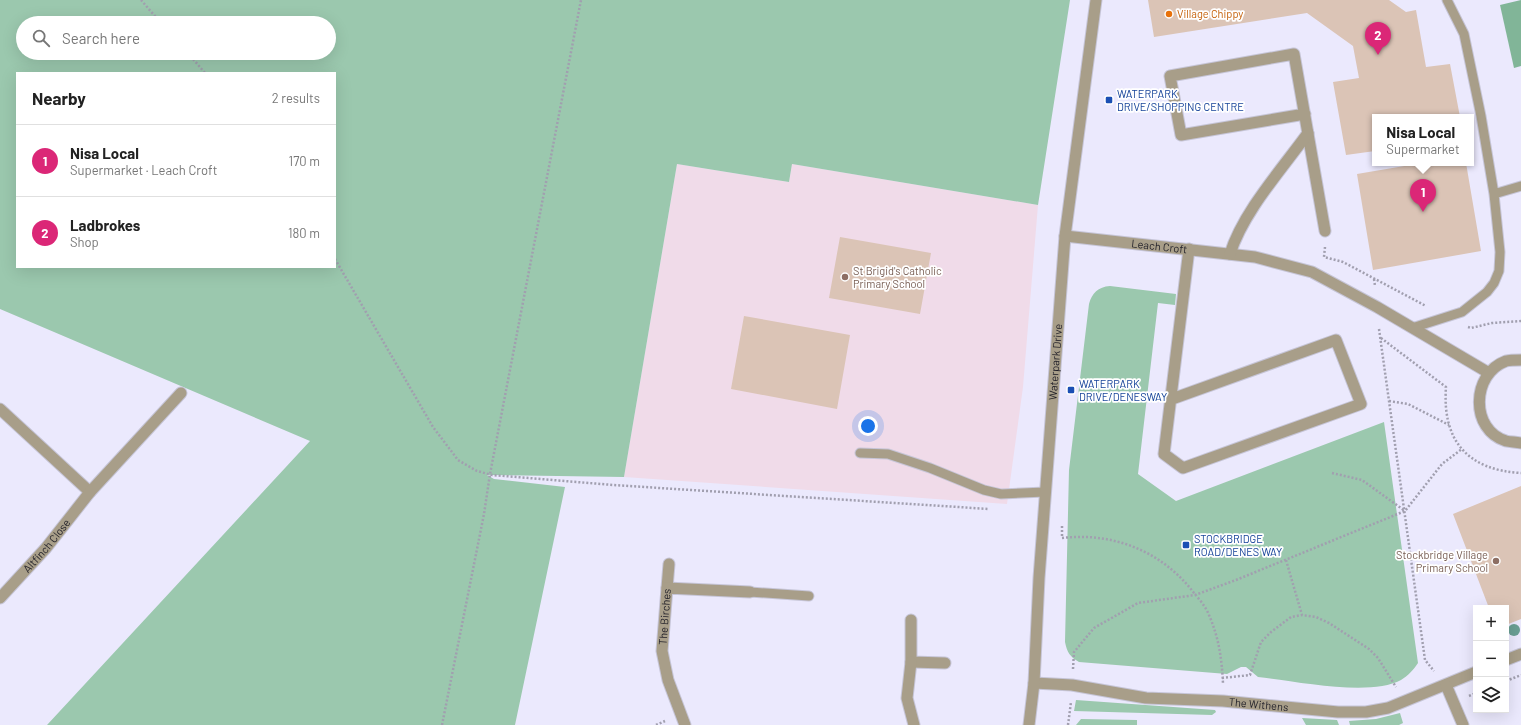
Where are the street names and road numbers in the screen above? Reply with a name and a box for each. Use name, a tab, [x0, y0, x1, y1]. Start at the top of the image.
street label: Leach Croft	[1131, 236, 1188, 255]
street label: Waterpark Drive	[1046, 323, 1064, 401]
street label: Altfinch Close	[20, 516, 72, 575]
street label: The Birches	[655, 588, 673, 645]
street label: The Withens	[1228, 695, 1289, 713]

